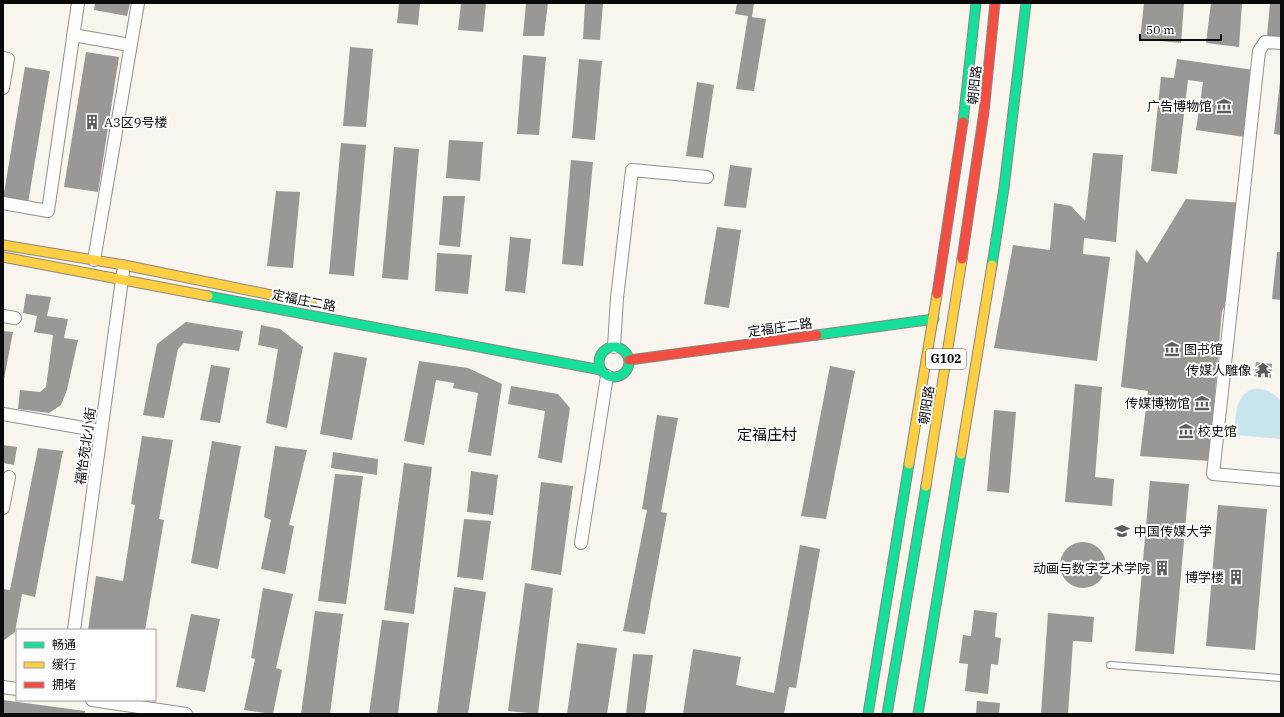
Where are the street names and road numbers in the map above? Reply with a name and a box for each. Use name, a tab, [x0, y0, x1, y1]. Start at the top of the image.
street label: 朝阳路	[964, 65, 985, 105]
street label: 定福庄二路	[270, 286, 337, 315]
street label: 定福庄二路	[747, 315, 813, 340]
road number: G102	[926, 349, 966, 369]
street label: 朝阳路	[915, 384, 938, 426]
street label: 福怡苑北小街	[72, 406, 99, 486]

